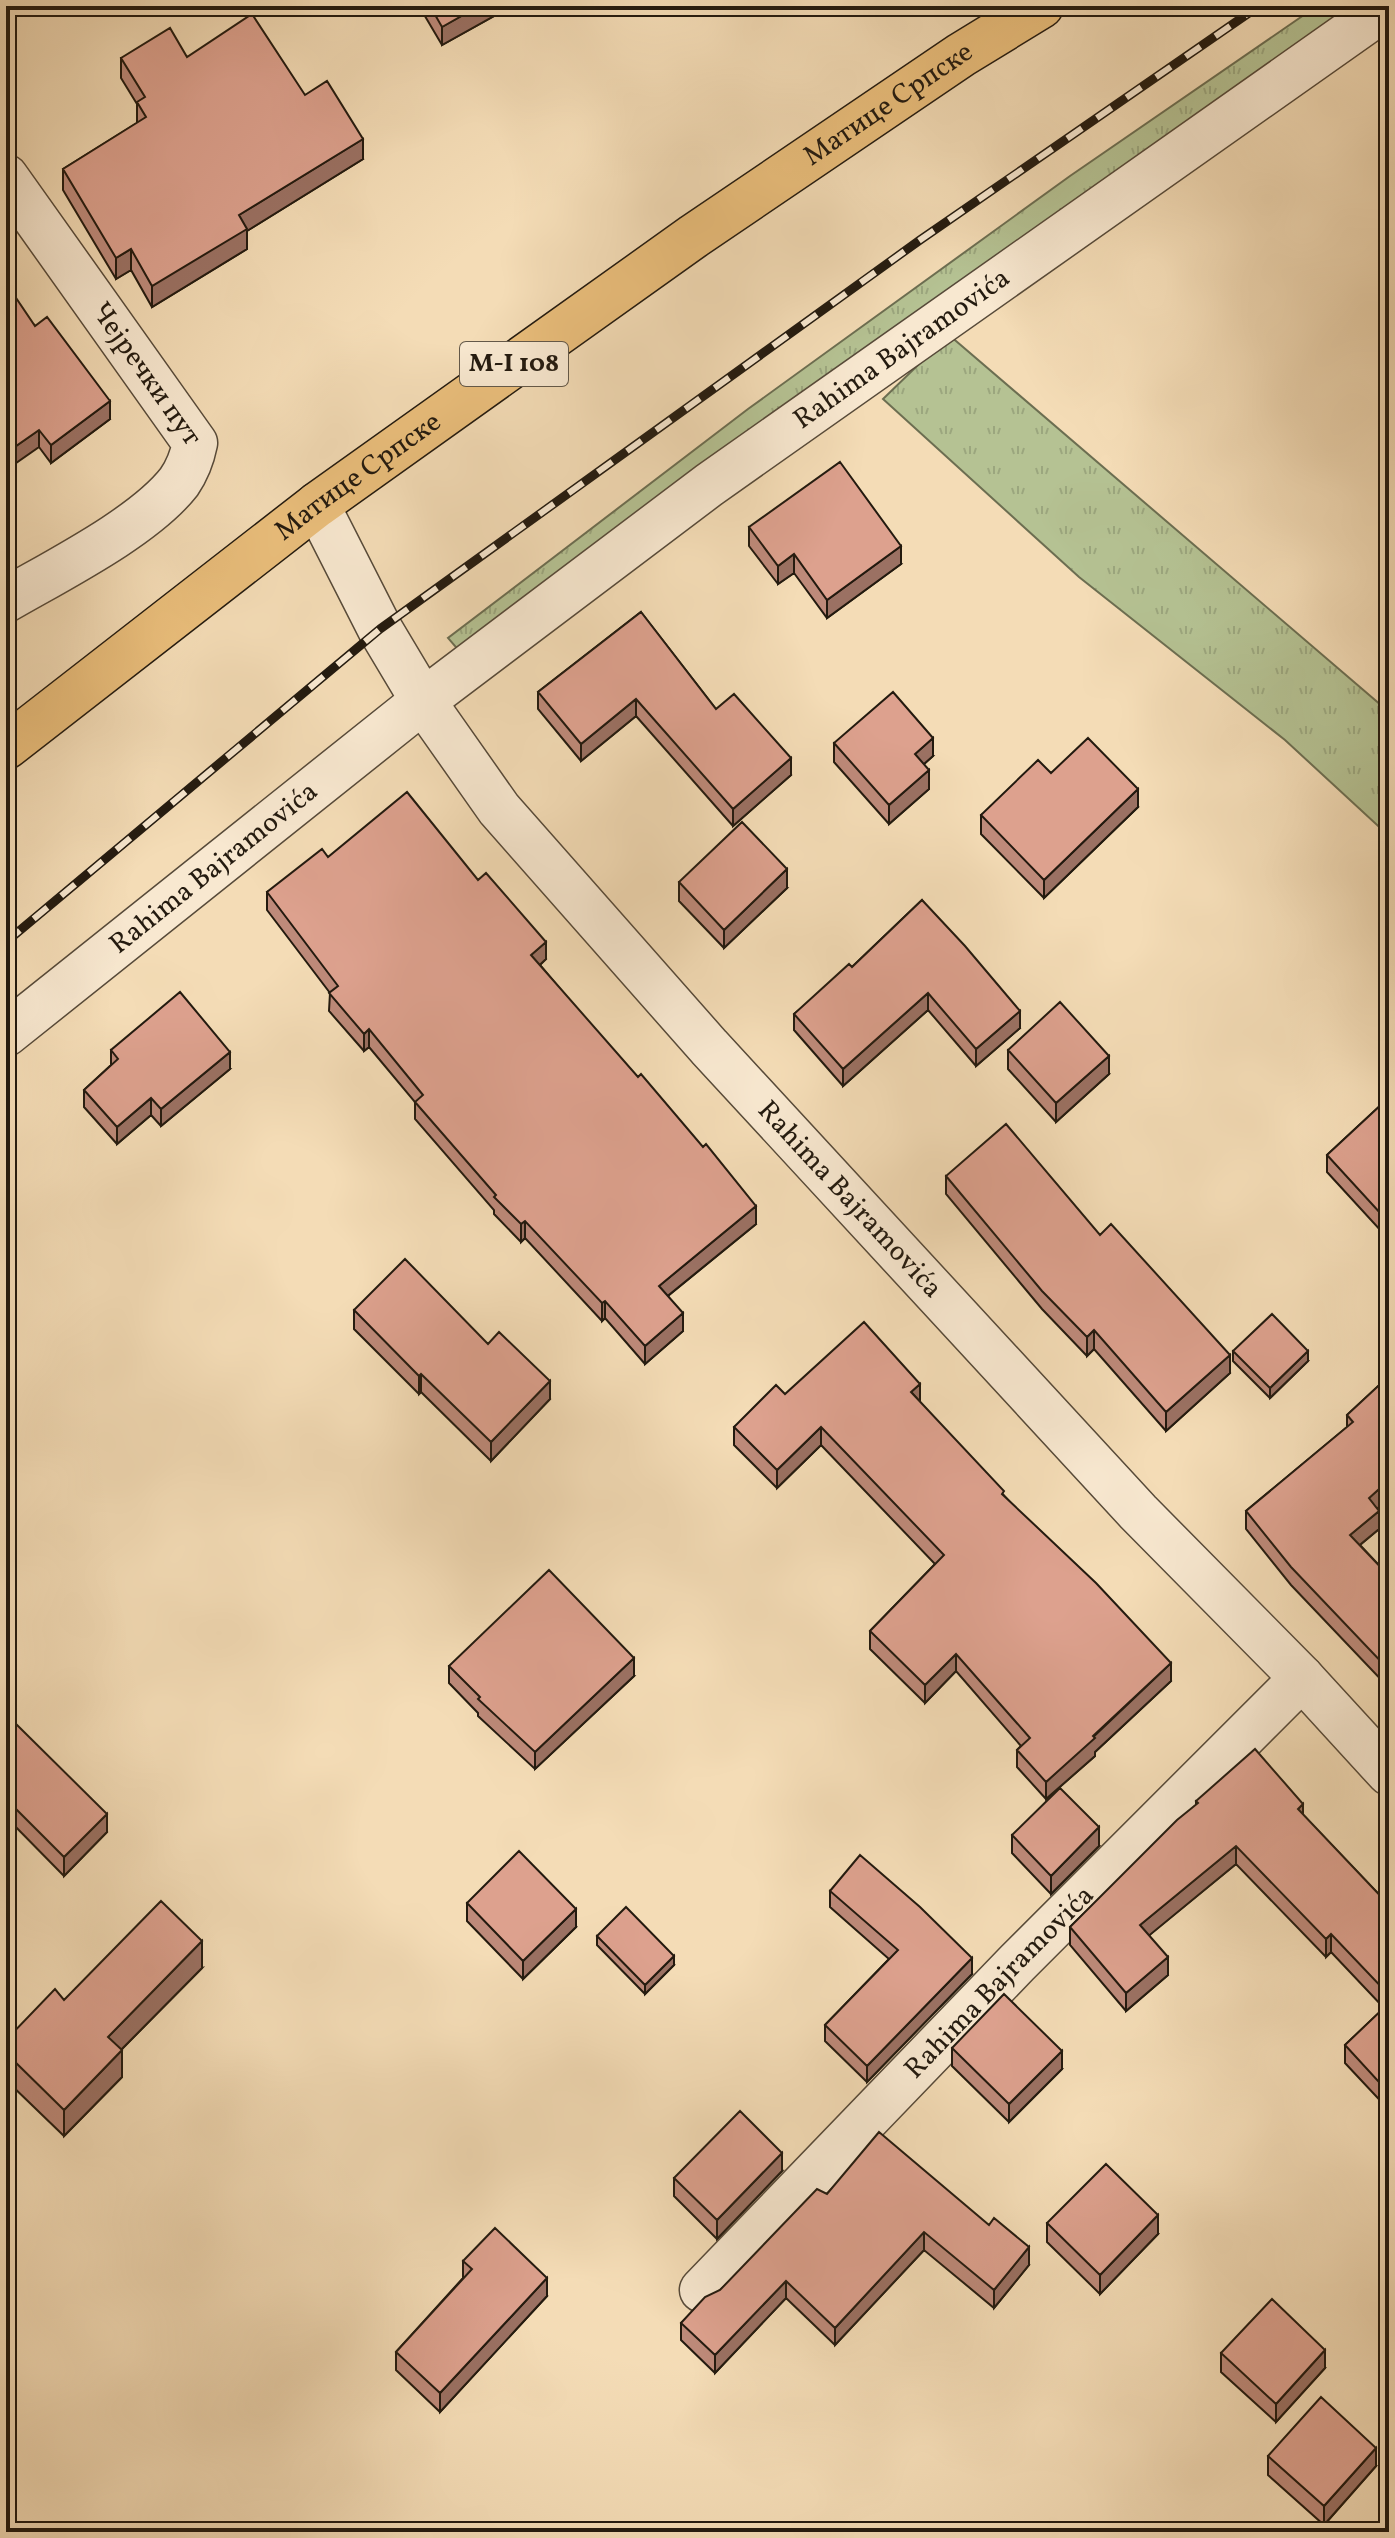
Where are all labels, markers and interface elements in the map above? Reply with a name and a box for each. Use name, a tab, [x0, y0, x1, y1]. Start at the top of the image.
street label: Матице Српске	[796, 33, 980, 176]
street label: Rahima Bajramovića	[786, 259, 1018, 439]
street label: Чејречки пут	[82, 294, 211, 454]
road number: M-I 108	[460, 342, 568, 386]
street label: Матице Српске	[267, 403, 449, 550]
street label: Rahima Bajramovića	[101, 773, 326, 963]
street label: Rahima Bajramovića	[748, 1092, 951, 1307]
street label: Rahima Bajramovića	[896, 1877, 1103, 2088]

